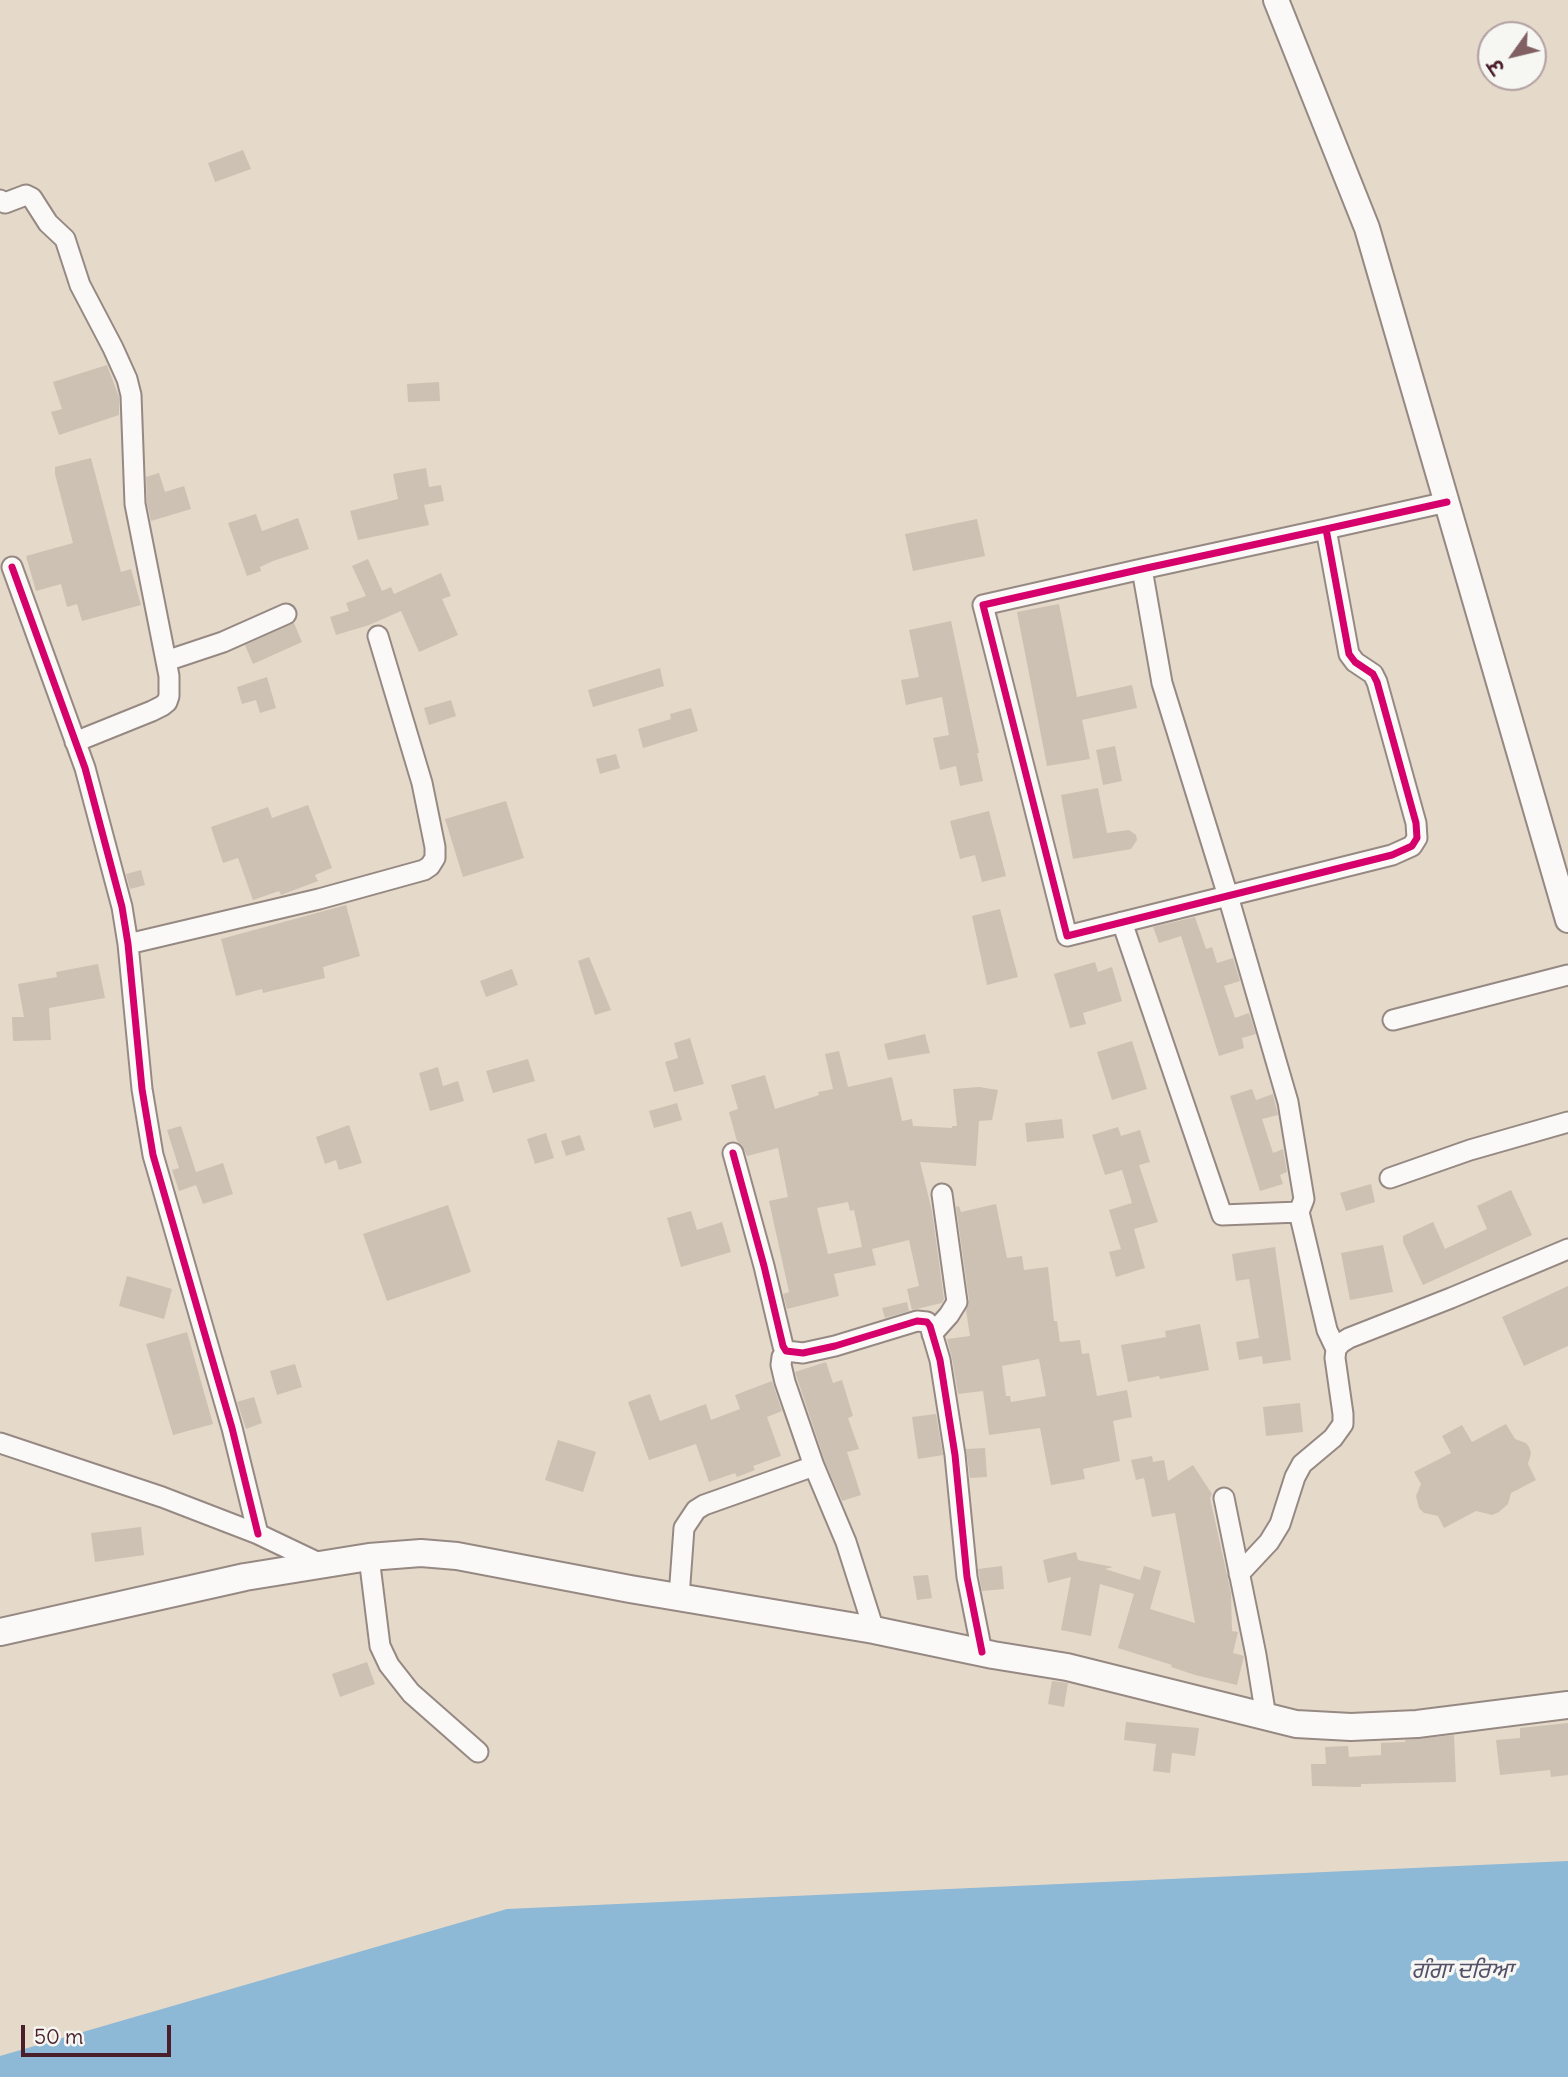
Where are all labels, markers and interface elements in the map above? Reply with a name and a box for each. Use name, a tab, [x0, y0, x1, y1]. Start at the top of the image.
north arrow	[1477, 21, 1547, 91]
text: उ	[1483, 55, 1510, 79]
water label: ਗੰਗਾ ਦਰਿਆ	[1411, 1957, 1513, 1985]
scale bar	[24, 2010, 175, 2054]
text: 50 m	[34, 2023, 83, 2050]

